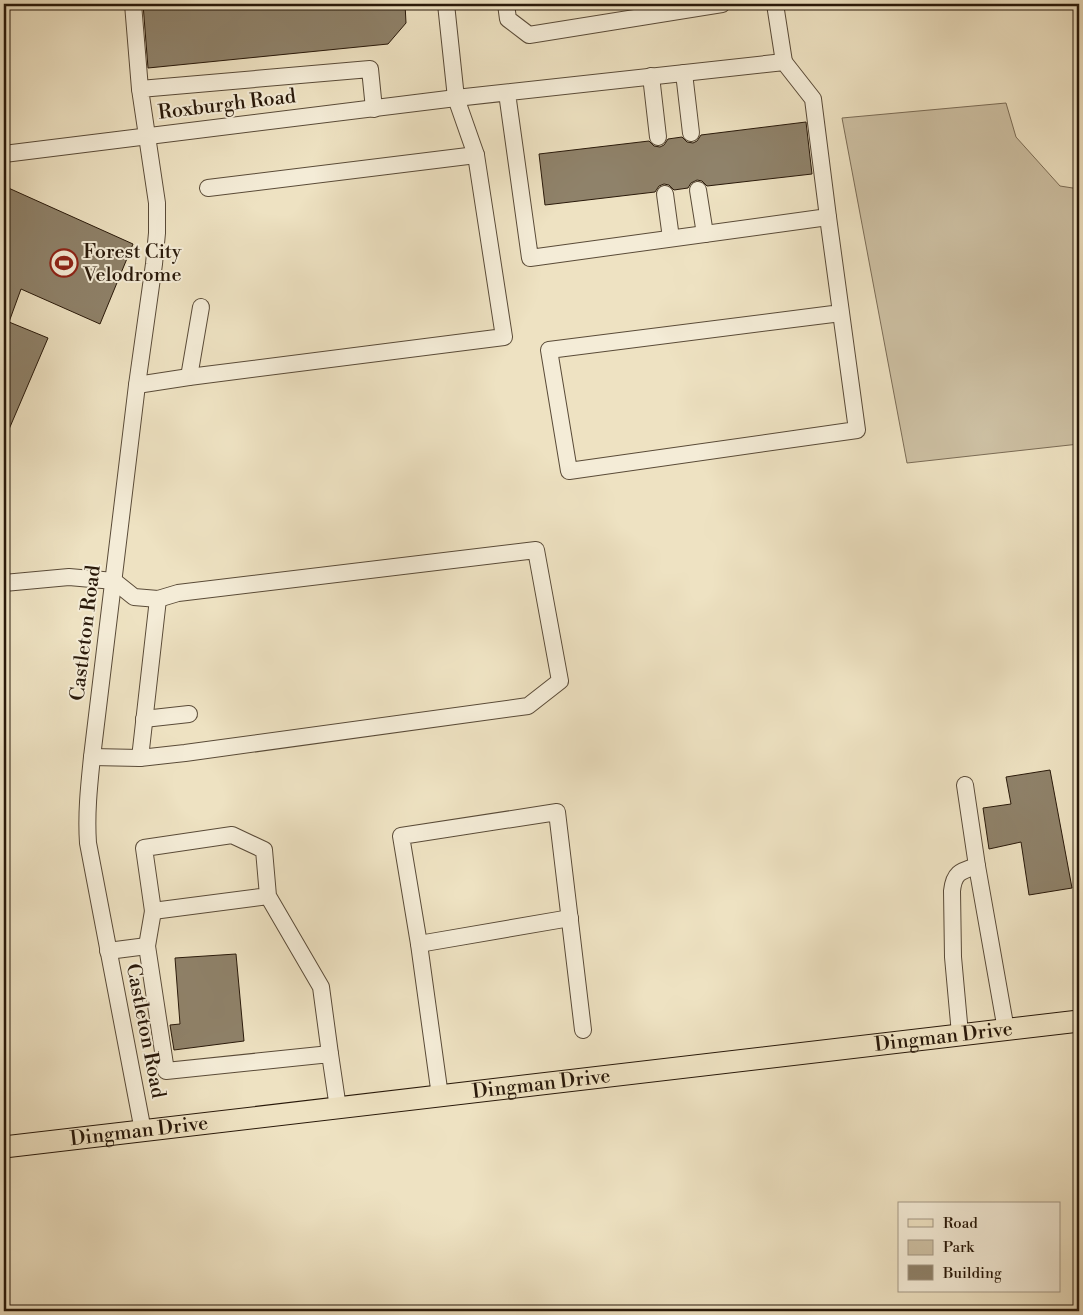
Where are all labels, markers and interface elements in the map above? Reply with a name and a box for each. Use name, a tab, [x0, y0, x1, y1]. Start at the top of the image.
street label: Roxburgh Road	[157, 84, 298, 126]
place label: Forest City Velodrome	[82, 240, 182, 288]
sports icon: Forest City Velodrome	[49, 248, 79, 278]
street label: Castleton Road	[65, 563, 107, 702]
street label: Castleton Road	[120, 962, 170, 1101]
street label: Dingman Drive	[873, 1016, 1014, 1057]
street label: Dingman Drive	[471, 1064, 612, 1105]
street label: Dingman Drive	[69, 1111, 210, 1152]
legend	[898, 1202, 1060, 1292]
text: Road	[943, 1214, 978, 1233]
text: Park	[943, 1238, 975, 1257]
text: Building	[942, 1264, 1002, 1283]

